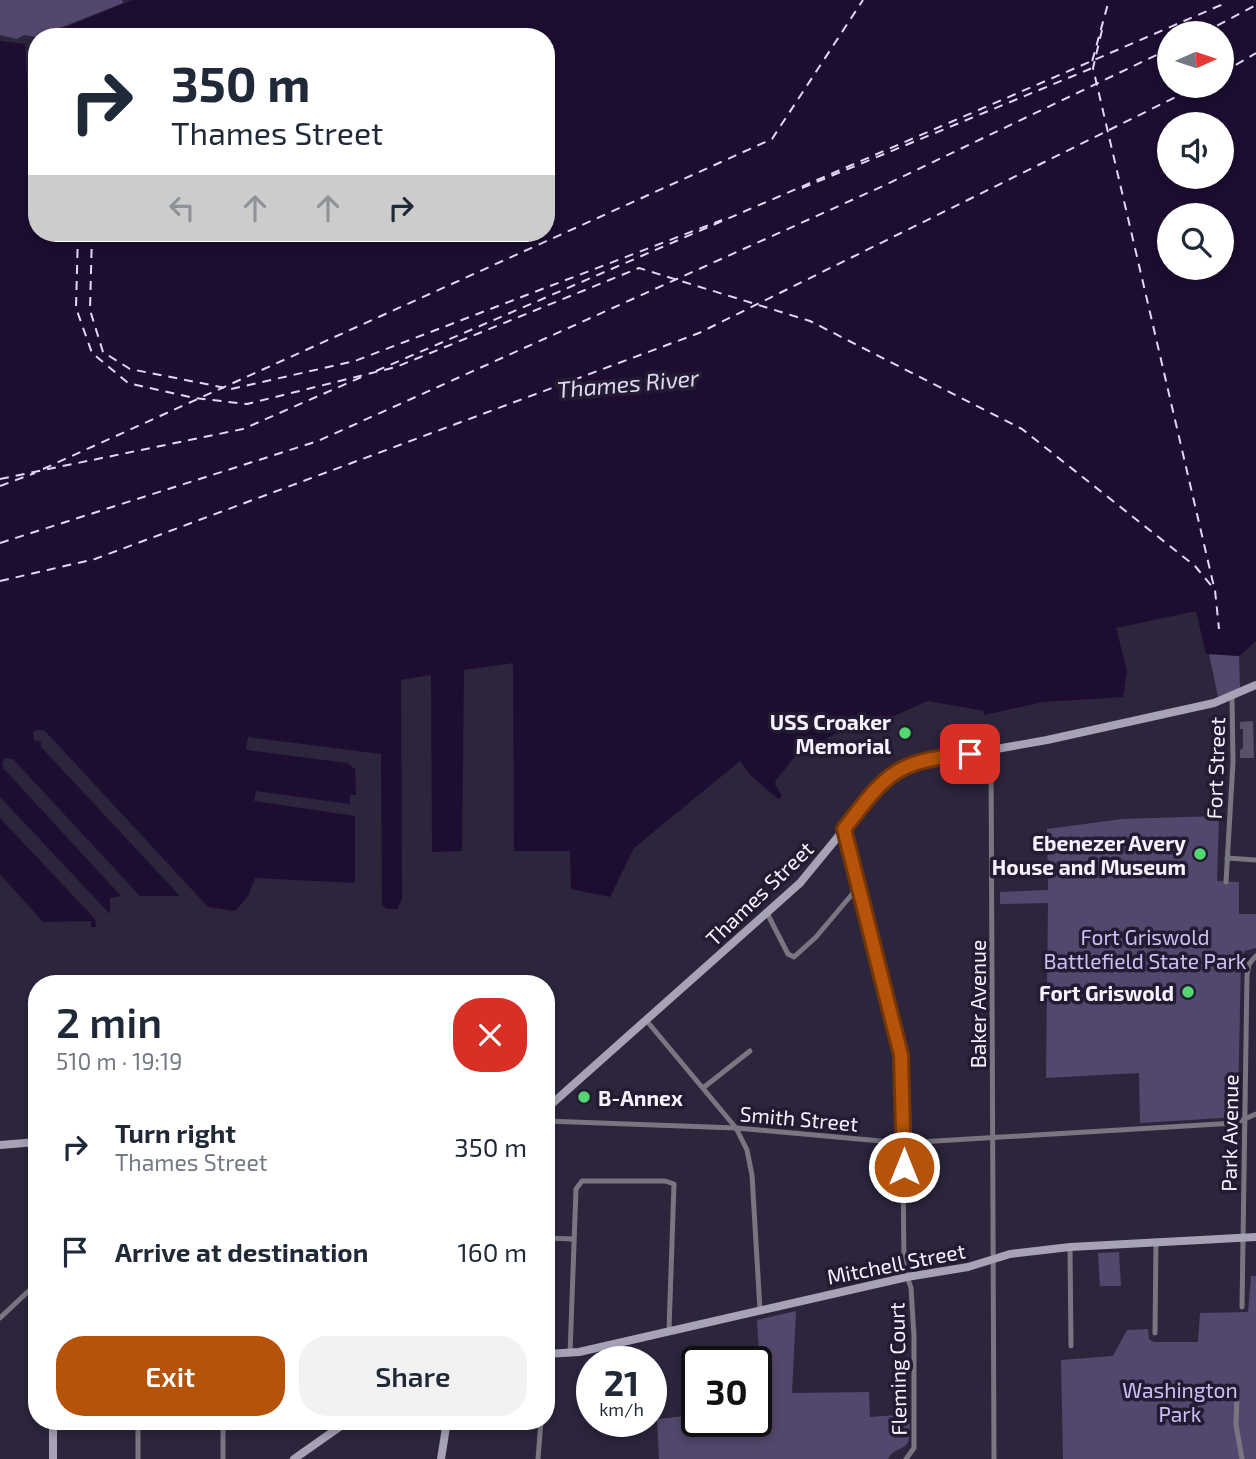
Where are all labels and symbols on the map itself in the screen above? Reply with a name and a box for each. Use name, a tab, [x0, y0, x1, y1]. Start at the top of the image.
north arrow	[1157, 21, 1234, 98]
water label: Thames River	[556, 363, 701, 403]
place label: USS Croaker Memorial	[770, 709, 891, 758]
street label: Fort Street	[1201, 716, 1229, 820]
pin	[940, 724, 1000, 784]
marker: USS Croaker Memorial	[897, 725, 913, 741]
place label: Ebenezer Avery House and Museum	[992, 830, 1186, 879]
street label: Thames Street	[700, 836, 818, 950]
marker: Ebenezer Avery House and Museum	[1192, 846, 1208, 862]
park label: Fort Griswold Battlefield State Park	[1043, 924, 1247, 973]
street label: Baker Avenue	[965, 940, 990, 1068]
place label: Fort Griswold	[1039, 980, 1174, 1005]
marker: Fort Griswold	[1180, 984, 1196, 1000]
street label: Park Avenue	[1215, 1074, 1243, 1192]
place label: B-Annex	[598, 1085, 683, 1110]
marker: B-Annex	[576, 1089, 592, 1105]
street label: Smith Street	[739, 1100, 859, 1136]
position arrow	[867, 1130, 941, 1204]
street label: Mitchell Street	[825, 1237, 967, 1289]
street label: Fleming Court	[883, 1302, 911, 1436]
speed limit sign: 30	[681, 1346, 772, 1437]
park label: Washington Park	[1122, 1377, 1238, 1426]

